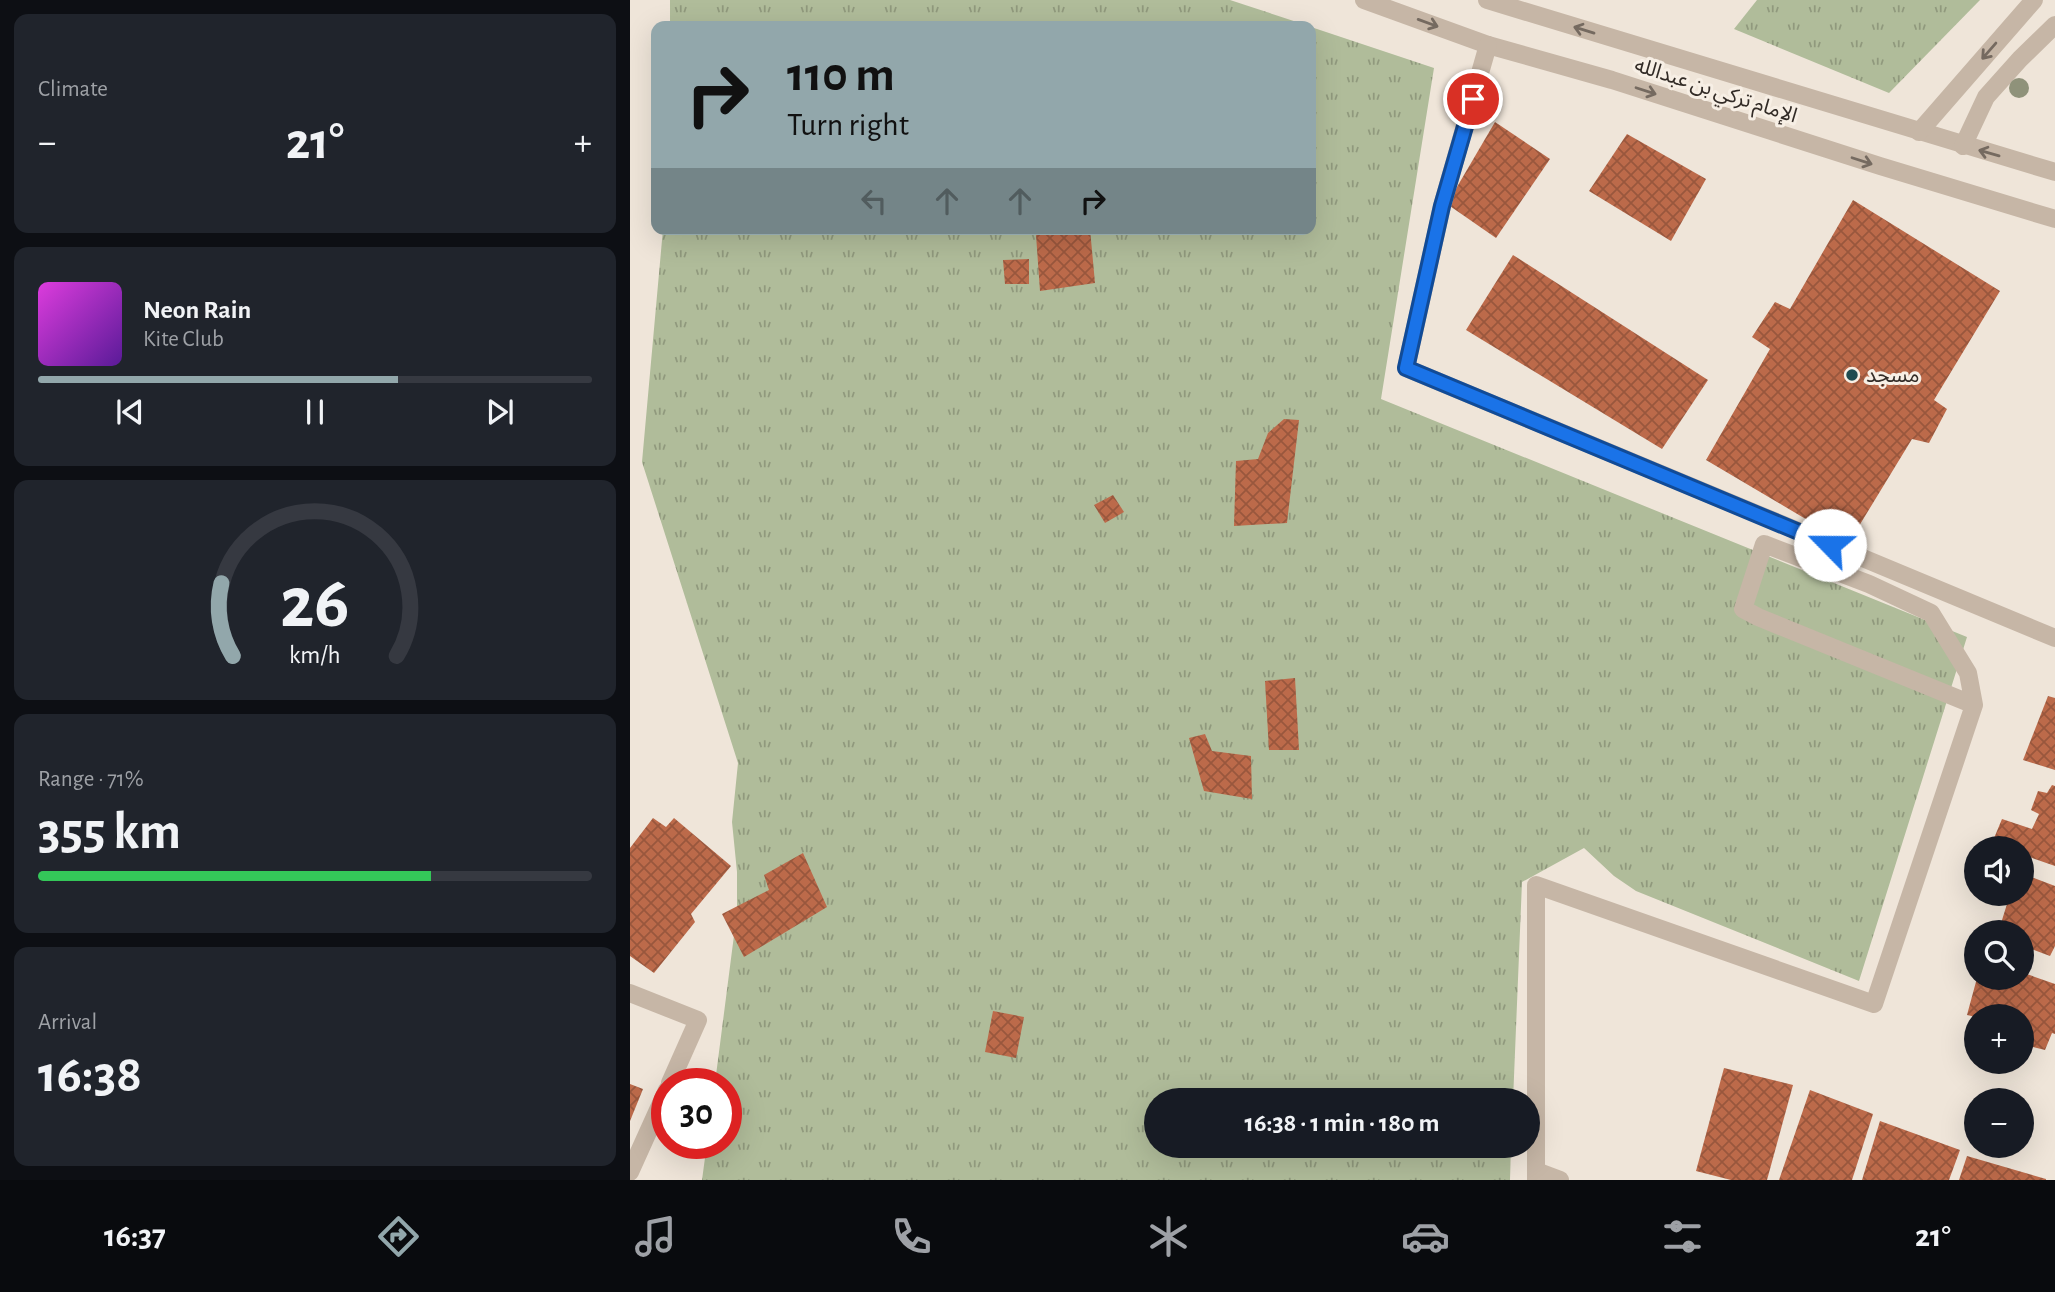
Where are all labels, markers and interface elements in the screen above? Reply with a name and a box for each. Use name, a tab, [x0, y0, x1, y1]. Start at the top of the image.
one-way arrow	[1417, 18, 1439, 31]
one-way arrow	[1573, 23, 1595, 36]
one-way arrow	[1981, 42, 1997, 60]
icon: right	[672, 49, 763, 140]
text: 110 m	[787, 51, 895, 100]
street label: الإمام تركي بن عبدالله	[1630, 54, 1800, 131]
pin	[1443, 69, 1503, 129]
text: Climate	[38, 78, 108, 101]
icon: arrive	[1454, 80, 1492, 118]
one-way arrow	[1634, 85, 1656, 98]
text: Turn right	[787, 109, 909, 141]
text: 21°	[286, 116, 344, 168]
text: −	[38, 124, 56, 162]
text: +	[574, 124, 592, 162]
one-way arrow	[1979, 146, 2001, 159]
one-way arrow	[1851, 155, 1873, 168]
icon: left	[855, 182, 893, 220]
icon: ahead	[928, 182, 966, 220]
icon: ahead	[1001, 182, 1039, 220]
icon: right	[1074, 182, 1112, 220]
text: Neon Rain	[143, 297, 251, 323]
text: Kite Club	[143, 328, 224, 351]
place label: مسجد	[1866, 365, 1919, 386]
marker: مسجد	[1844, 367, 1860, 383]
icon: previous	[111, 393, 149, 431]
icon: pause	[296, 393, 334, 431]
icon: next	[481, 393, 519, 431]
position arrow	[1793, 508, 1867, 582]
text: 26	[280, 568, 350, 641]
text: km/h	[289, 643, 341, 668]
text: Range · 71%	[38, 768, 144, 791]
text: 355 km	[38, 806, 181, 858]
map controls	[1964, 836, 2034, 1158]
button: sound	[1964, 836, 2034, 906]
button: search	[1964, 920, 2034, 990]
button: +	[1964, 1004, 2034, 1074]
text: Arrival	[38, 1011, 97, 1034]
text: 16:38	[38, 1049, 142, 1101]
speed limit sign: 30	[651, 1068, 742, 1159]
button: −	[1964, 1088, 2034, 1158]
text: 16:38 · 1 min · 180 m	[1245, 1110, 1439, 1136]
icon: directions	[374, 1212, 423, 1261]
icon: music	[631, 1212, 680, 1261]
icon: phone	[887, 1212, 936, 1261]
icon: climate	[1144, 1212, 1193, 1261]
icon: car	[1401, 1212, 1450, 1261]
icon: filters	[1658, 1212, 1707, 1261]
text: 16:37	[104, 1220, 166, 1252]
text: 21°	[1915, 1220, 1951, 1252]

